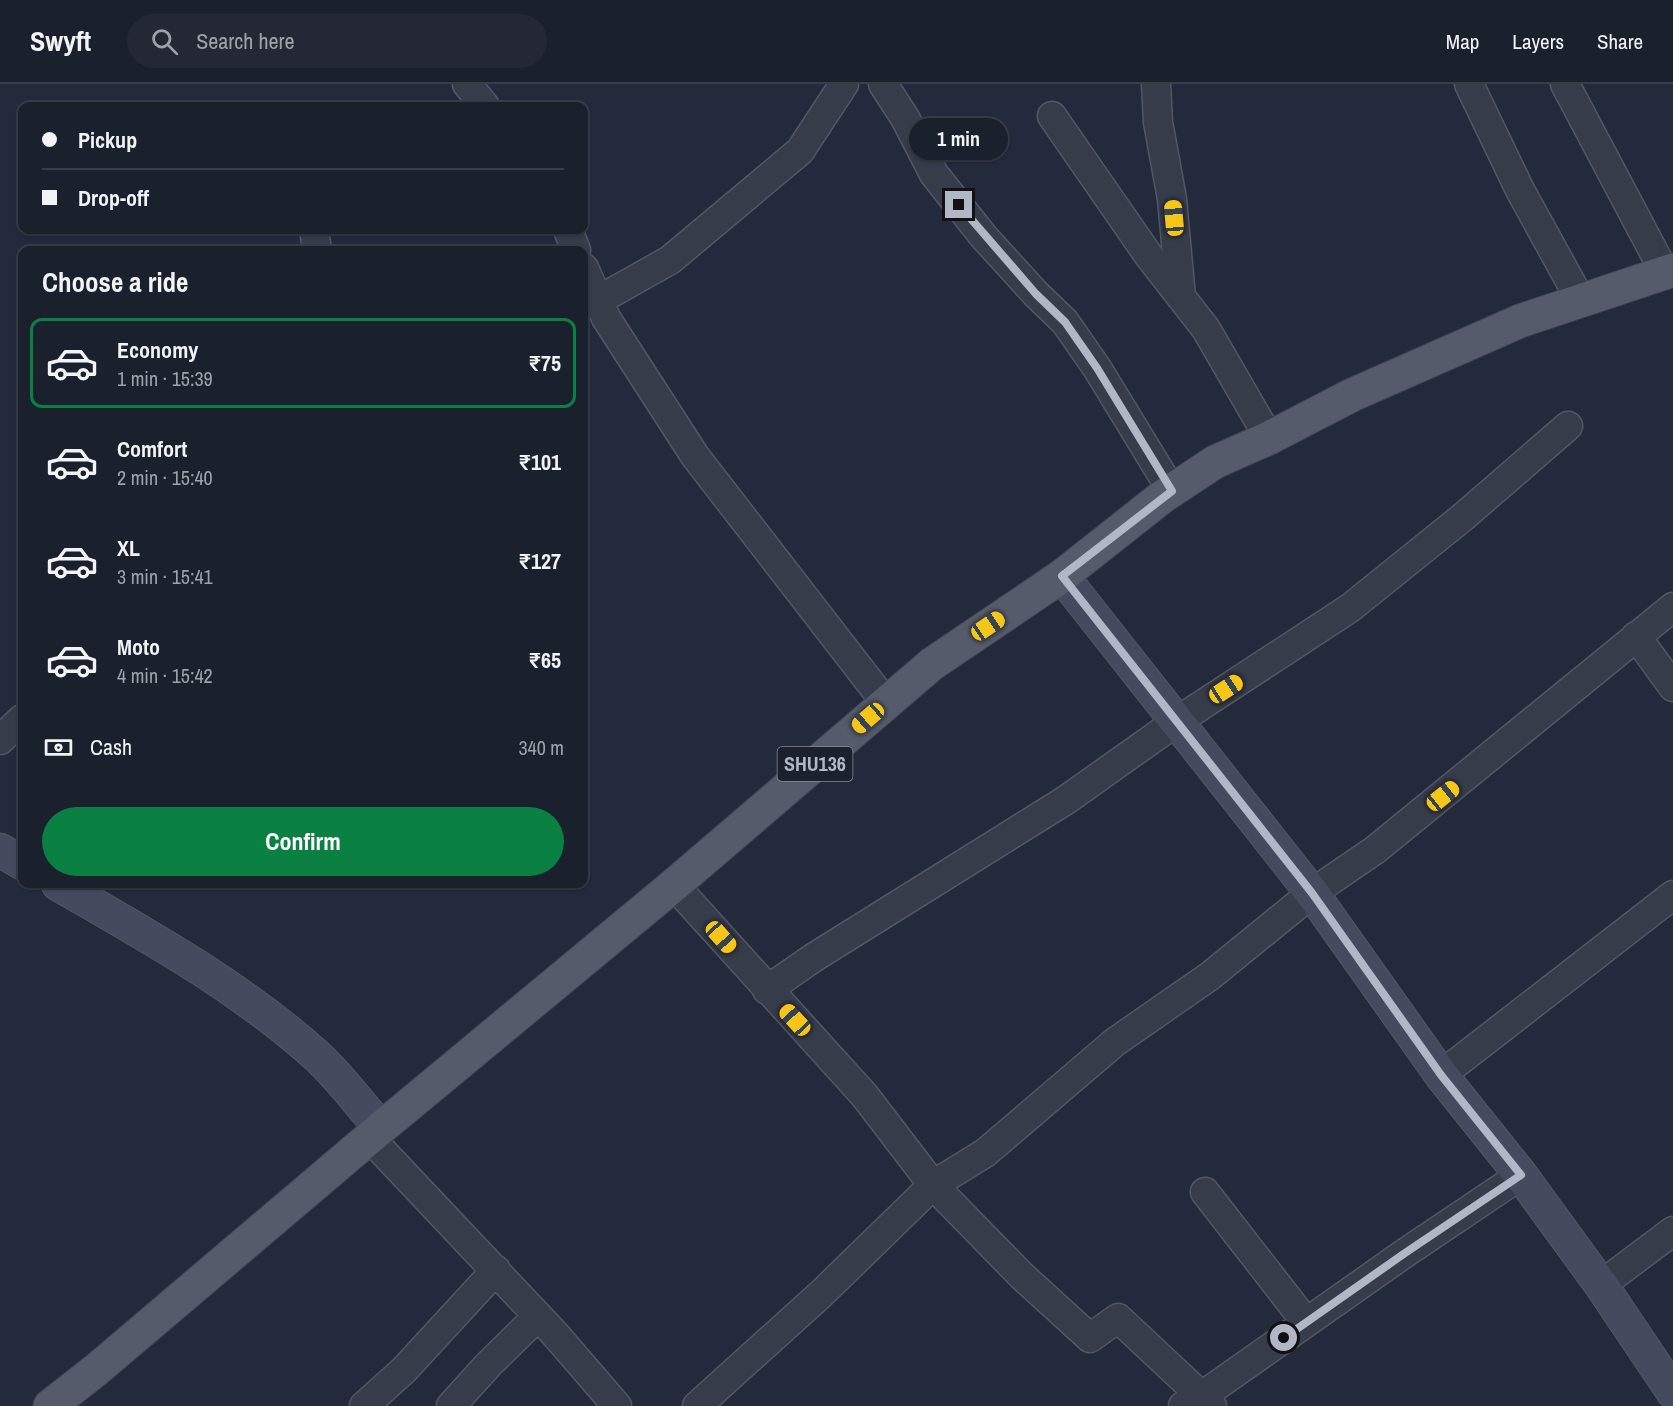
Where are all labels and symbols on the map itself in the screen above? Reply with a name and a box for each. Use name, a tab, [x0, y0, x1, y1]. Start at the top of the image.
callout: 1 min	[910, 118, 1008, 160]
route end	[945, 191, 972, 218]
car	[1163, 199, 1185, 237]
car	[968, 608, 1008, 644]
car	[1206, 672, 1246, 706]
car	[849, 699, 887, 737]
road number: SHU136	[778, 747, 852, 781]
car	[1423, 778, 1463, 814]
car	[702, 918, 740, 956]
car	[776, 1001, 814, 1039]
route start	[1270, 1324, 1297, 1351]

